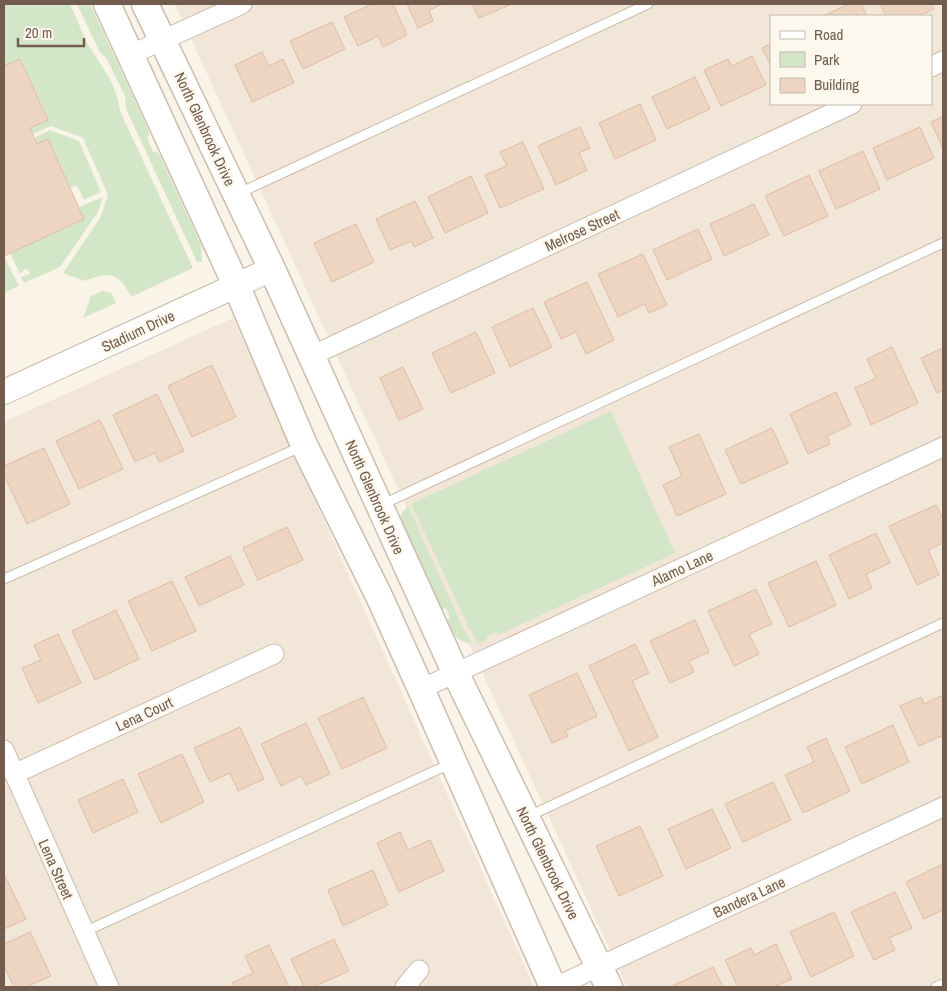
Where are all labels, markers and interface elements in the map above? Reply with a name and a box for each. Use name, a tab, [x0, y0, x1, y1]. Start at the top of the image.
scale bar	[18, 15, 84, 47]
legend	[770, 15, 932, 105]
text: 20 m	[25, 22, 52, 43]
text: Road	[814, 24, 843, 45]
text: Park	[814, 49, 840, 70]
street label: North Glenbrook Drive	[169, 69, 241, 189]
text: Building	[814, 74, 859, 95]
street label: Melrose Street	[541, 203, 623, 256]
street label: Stadium Drive	[98, 305, 178, 357]
street label: North Glenbrook Drive	[340, 437, 410, 558]
street label: Alamo Lane	[647, 545, 716, 592]
street label: Lena Court	[112, 691, 177, 736]
street label: North Glenbrook Drive	[512, 803, 584, 923]
street label: Lena Street	[33, 836, 79, 903]
street label: Bandera Lane	[710, 871, 789, 923]

